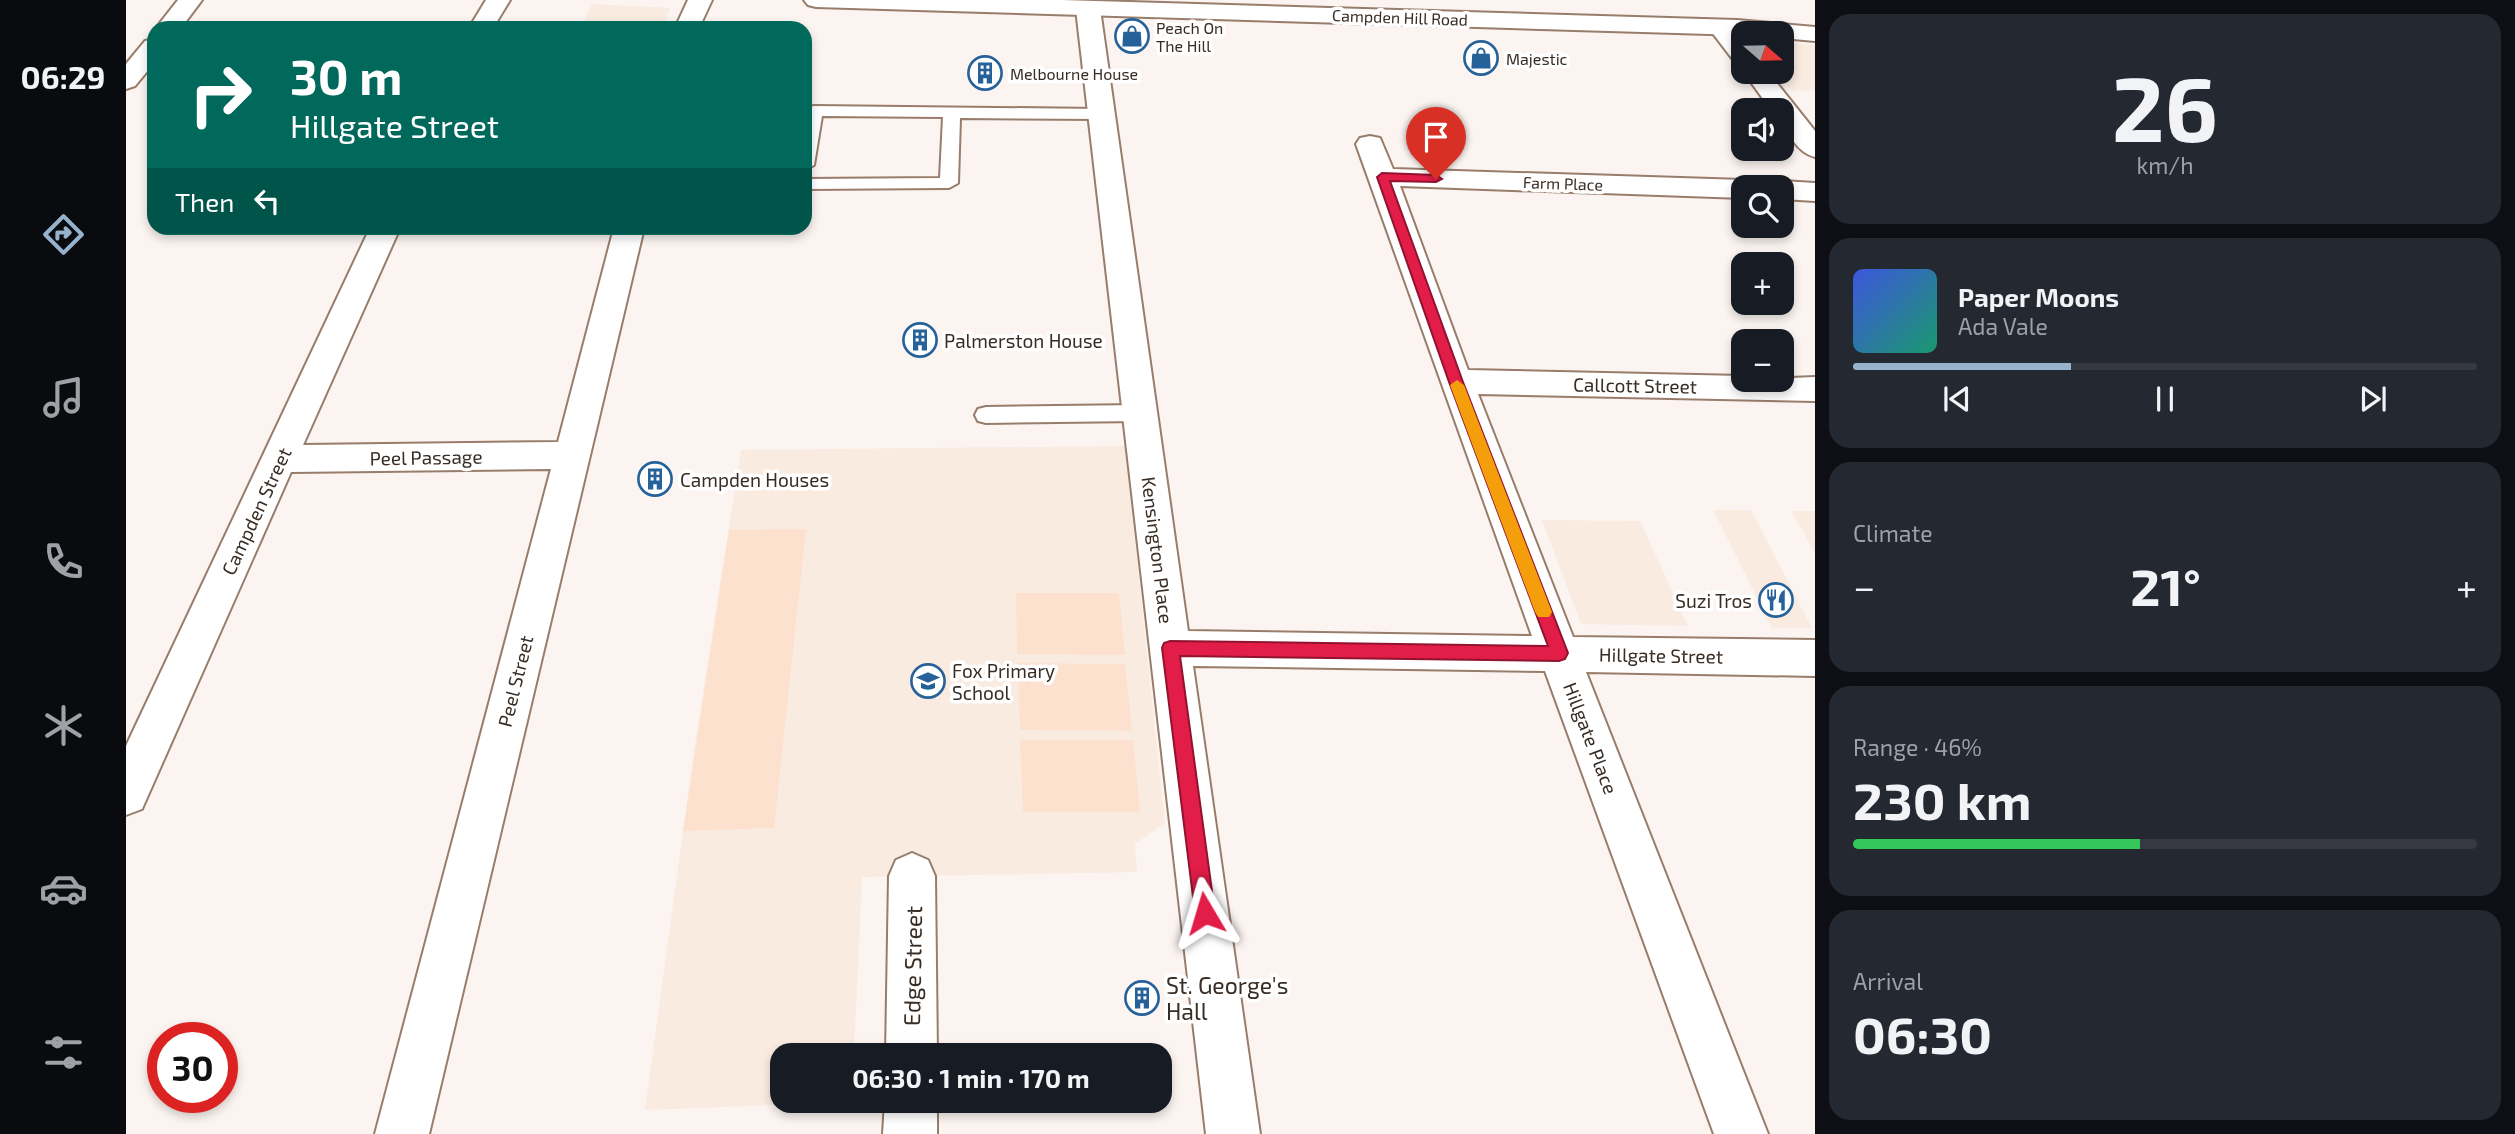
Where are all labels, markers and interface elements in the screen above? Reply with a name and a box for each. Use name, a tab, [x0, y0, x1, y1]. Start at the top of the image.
street label: Campden Hill Road	[1332, 5, 1468, 29]
shop icon: Peach On The Hill	[1113, 17, 1151, 55]
place label: Peach On The Hill	[1156, 18, 1223, 55]
north arrow	[1731, 21, 1794, 84]
map controls	[1731, 21, 1794, 392]
shop icon: Majestic	[1462, 39, 1500, 77]
text: 30 m	[290, 46, 402, 105]
icon: right	[175, 49, 266, 140]
place label: Majestic	[1506, 49, 1568, 69]
text: 26	[2112, 51, 2218, 160]
building icon: Melbourne House	[966, 54, 1004, 92]
text: 06:29	[21, 57, 105, 95]
place label: Melbourne House	[1010, 64, 1138, 83]
button: sound	[1731, 98, 1794, 161]
text: Hillgate Street	[290, 106, 499, 144]
pin	[1406, 107, 1466, 179]
icon: arrive	[1417, 118, 1455, 156]
text: km/h	[2136, 151, 2194, 179]
street label: Farm Place	[1523, 172, 1603, 194]
button: search	[1731, 175, 1794, 238]
icon: left	[248, 182, 286, 220]
text: Then	[175, 186, 234, 217]
icon: directions	[39, 210, 88, 259]
button: +	[1731, 252, 1794, 315]
text: Paper Moons	[1958, 281, 2119, 312]
text: Ada Vale	[1958, 312, 2048, 340]
building icon: Palmerston House	[901, 321, 939, 359]
place label: Palmerston House	[944, 329, 1103, 352]
button: −	[1731, 329, 1794, 392]
street label: Callcott Street	[1573, 372, 1697, 398]
icon: music	[39, 373, 88, 422]
icon: previous	[1938, 380, 1976, 418]
icon: pause	[2146, 380, 2184, 418]
icon: next	[2354, 380, 2392, 418]
street label: Campden Street	[216, 444, 296, 578]
street label: Peel Passage	[369, 445, 483, 469]
building icon: Campden Houses	[636, 460, 674, 498]
place label: Campden Houses	[680, 468, 829, 491]
street label: Kensington Place	[1138, 475, 1178, 625]
text: Climate	[1853, 519, 1933, 547]
icon: phone	[39, 537, 88, 586]
text: 21°	[2130, 554, 2201, 616]
text: −	[1853, 563, 1875, 609]
text: +	[2456, 563, 2477, 609]
restaurant icon: Suzi Tros	[1757, 581, 1795, 619]
place label: Suzi Tros	[1675, 589, 1752, 612]
street label: Peel Street	[493, 633, 537, 729]
street label: Hillgate Street	[1599, 642, 1723, 668]
place label: Fox Primary School	[952, 659, 1055, 704]
school or university icon: Fox Primary School	[909, 662, 947, 700]
street label: Hillgate Place	[1559, 679, 1623, 797]
icon: climate	[39, 701, 88, 750]
text: Range · 46%	[1853, 733, 1982, 761]
text: 230 km	[1853, 768, 2032, 830]
icon: car	[39, 864, 88, 913]
position arrow	[1168, 876, 1242, 950]
street label: Edge Street	[897, 905, 927, 1026]
text: Arrival	[1853, 967, 1923, 995]
place label: St. George's Hall	[1166, 971, 1288, 1025]
building icon: St. George's Hall	[1123, 979, 1161, 1017]
text: 06:30	[1853, 1002, 1992, 1064]
speed limit sign: 30	[147, 1022, 238, 1113]
icon: filters	[39, 1028, 88, 1077]
text: 06:30 · 1 min · 170 m	[852, 1062, 1090, 1093]

